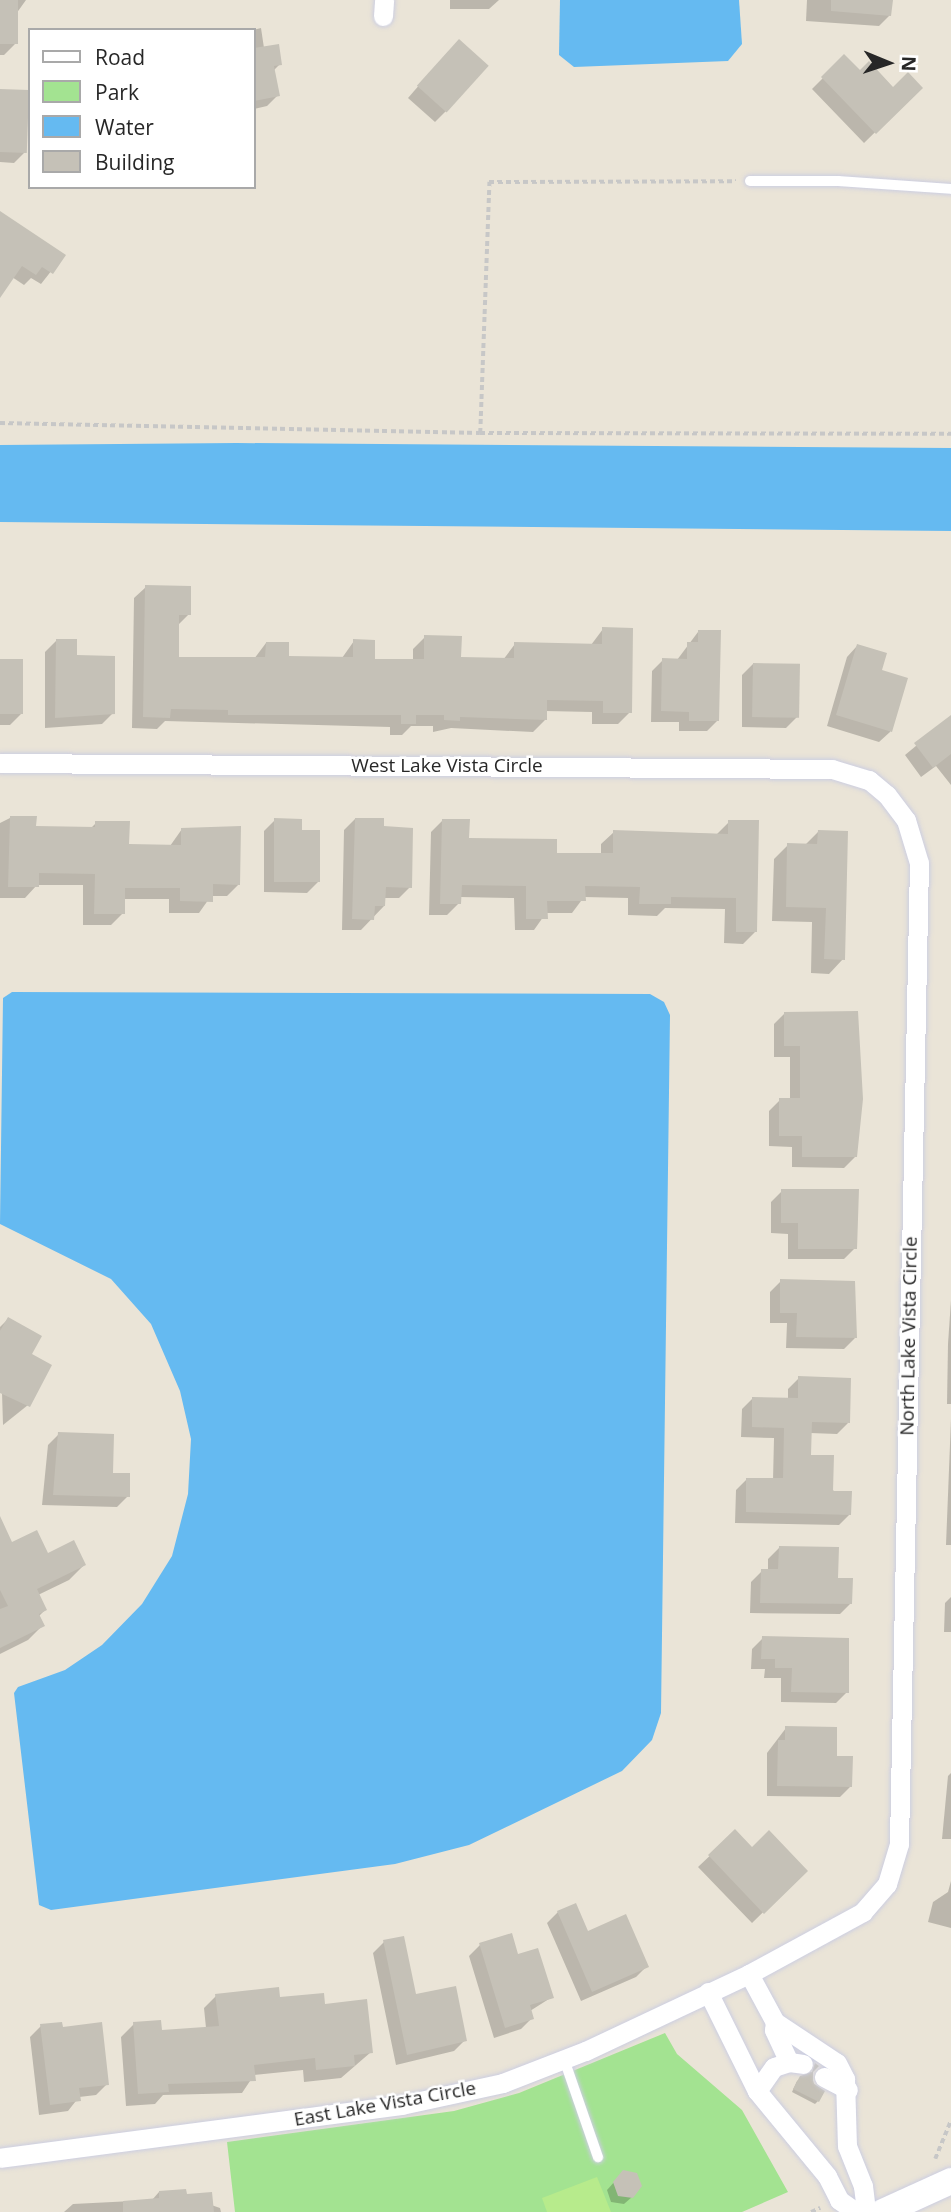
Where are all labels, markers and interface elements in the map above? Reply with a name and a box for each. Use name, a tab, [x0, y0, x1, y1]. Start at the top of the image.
legend	[28, 28, 256, 189]
north arrow	[853, 28, 923, 98]
text: Road	[95, 43, 145, 71]
text: N	[896, 56, 922, 72]
text: Park	[95, 78, 139, 106]
text: Water	[95, 113, 154, 141]
text: Building	[95, 148, 174, 176]
street label: West Lake Vista Circle	[351, 755, 543, 777]
street label: North Lake Vista Circle	[896, 1236, 922, 1436]
street label: East Lake Vista Circle	[292, 2077, 478, 2131]

